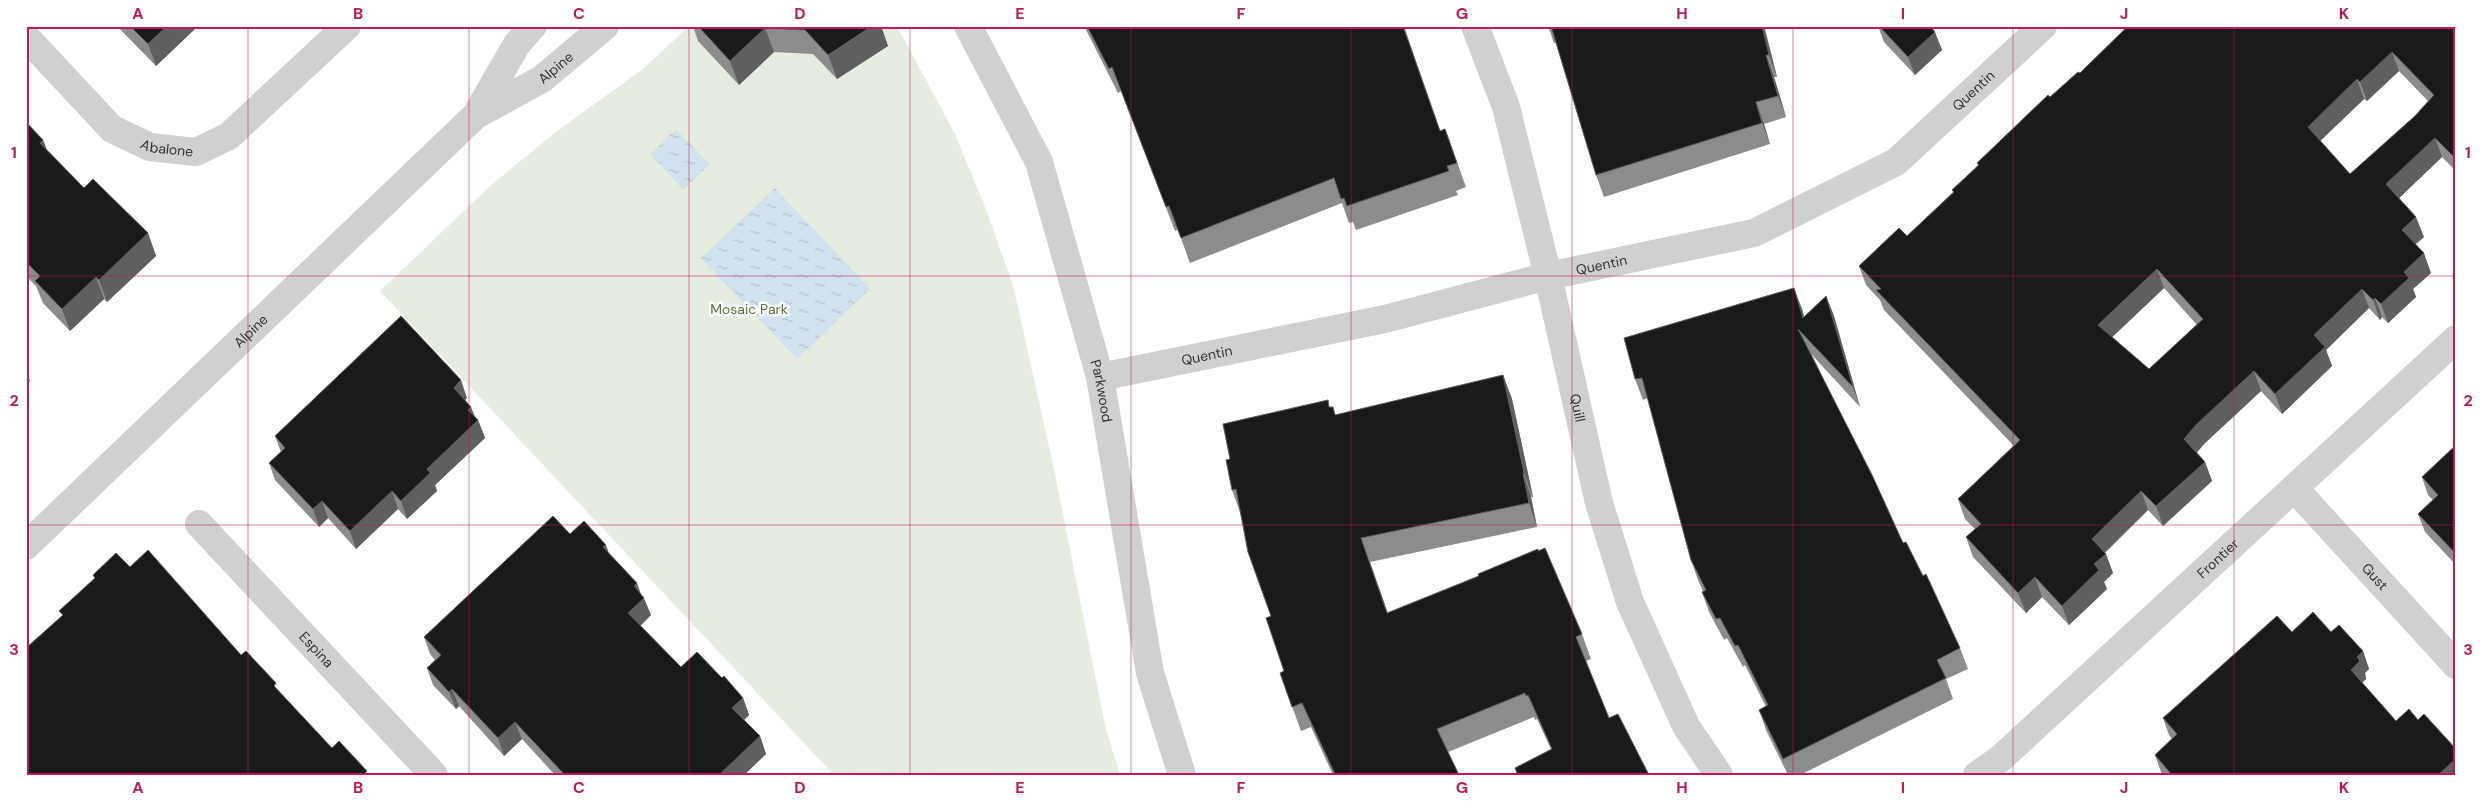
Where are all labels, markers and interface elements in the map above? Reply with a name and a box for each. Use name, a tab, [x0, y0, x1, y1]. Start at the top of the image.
text: A	[132, 3, 144, 24]
text: B	[353, 3, 363, 24]
text: C	[573, 3, 585, 24]
text: D	[794, 3, 806, 24]
text: E	[1015, 3, 1025, 24]
text: F	[1237, 3, 1246, 24]
text: G	[1456, 3, 1468, 24]
text: H	[1676, 3, 1688, 24]
text: I	[1901, 3, 1905, 24]
text: J	[2120, 3, 2128, 24]
text: K	[2339, 3, 2350, 24]
street label: Alpine	[534, 48, 577, 88]
street label: Quentin	[1948, 66, 1998, 115]
street label: Abalone	[138, 135, 194, 161]
text: 1	[11, 142, 17, 163]
text: 1	[2465, 142, 2471, 163]
street label: Quentin	[1574, 251, 1629, 279]
park label: Mosaic Park	[710, 300, 788, 318]
street label: Alpine	[230, 310, 272, 351]
street label: Quentin	[1180, 341, 1234, 369]
street label: Parkwood	[1087, 358, 1117, 424]
text: 2	[9, 390, 19, 411]
text: 2	[2463, 390, 2473, 411]
street label: Quill	[1566, 392, 1590, 424]
street label: Frontier	[2193, 535, 2242, 582]
street label: Gust	[2358, 559, 2392, 594]
street label: Espina	[295, 628, 338, 671]
text: 3	[9, 639, 19, 660]
text: 3	[2463, 639, 2473, 660]
text: A	[132, 777, 144, 798]
text: B	[353, 777, 363, 798]
text: C	[573, 777, 585, 798]
text: D	[794, 777, 806, 798]
text: E	[1015, 777, 1025, 798]
text: F	[1237, 777, 1246, 798]
text: G	[1456, 777, 1468, 798]
text: H	[1676, 777, 1688, 798]
text: I	[1901, 777, 1905, 798]
text: J	[2120, 777, 2128, 798]
text: K	[2339, 777, 2350, 798]

